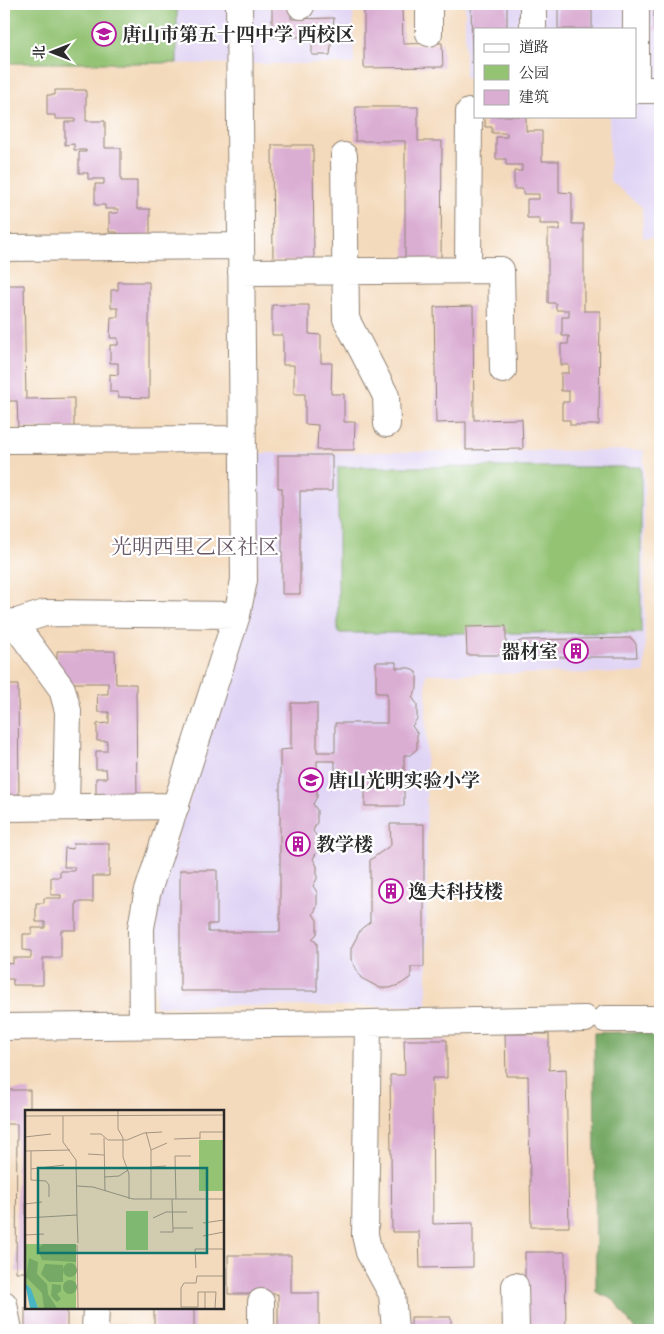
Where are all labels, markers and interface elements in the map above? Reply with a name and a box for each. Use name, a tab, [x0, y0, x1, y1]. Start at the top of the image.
school or university icon: 唐山市第五十四中学 西校区	[91, 21, 117, 47]
place label: 唐山市第五十四中学 西校区	[122, 22, 355, 47]
north arrow	[28, 28, 78, 78]
legend	[474, 28, 636, 118]
text: 道路	[519, 37, 549, 56]
text: 北	[30, 45, 48, 59]
text: 公园	[519, 63, 549, 82]
text: 建筑	[519, 87, 549, 106]
district label: 光明西里乙区社区	[111, 533, 279, 560]
building icon: 器材室	[563, 638, 589, 664]
place label: 器材室	[501, 639, 558, 664]
school or university icon: 唐山光明实验小学	[298, 767, 324, 793]
place label: 唐山光明实验小学	[328, 768, 480, 793]
building icon: 教学楼	[285, 831, 311, 857]
place label: 教学楼	[316, 832, 373, 857]
building icon: 逸夫科技楼	[378, 878, 404, 904]
place label: 逸夫科技楼	[408, 879, 503, 904]
inset map	[25, 1110, 224, 1309]

